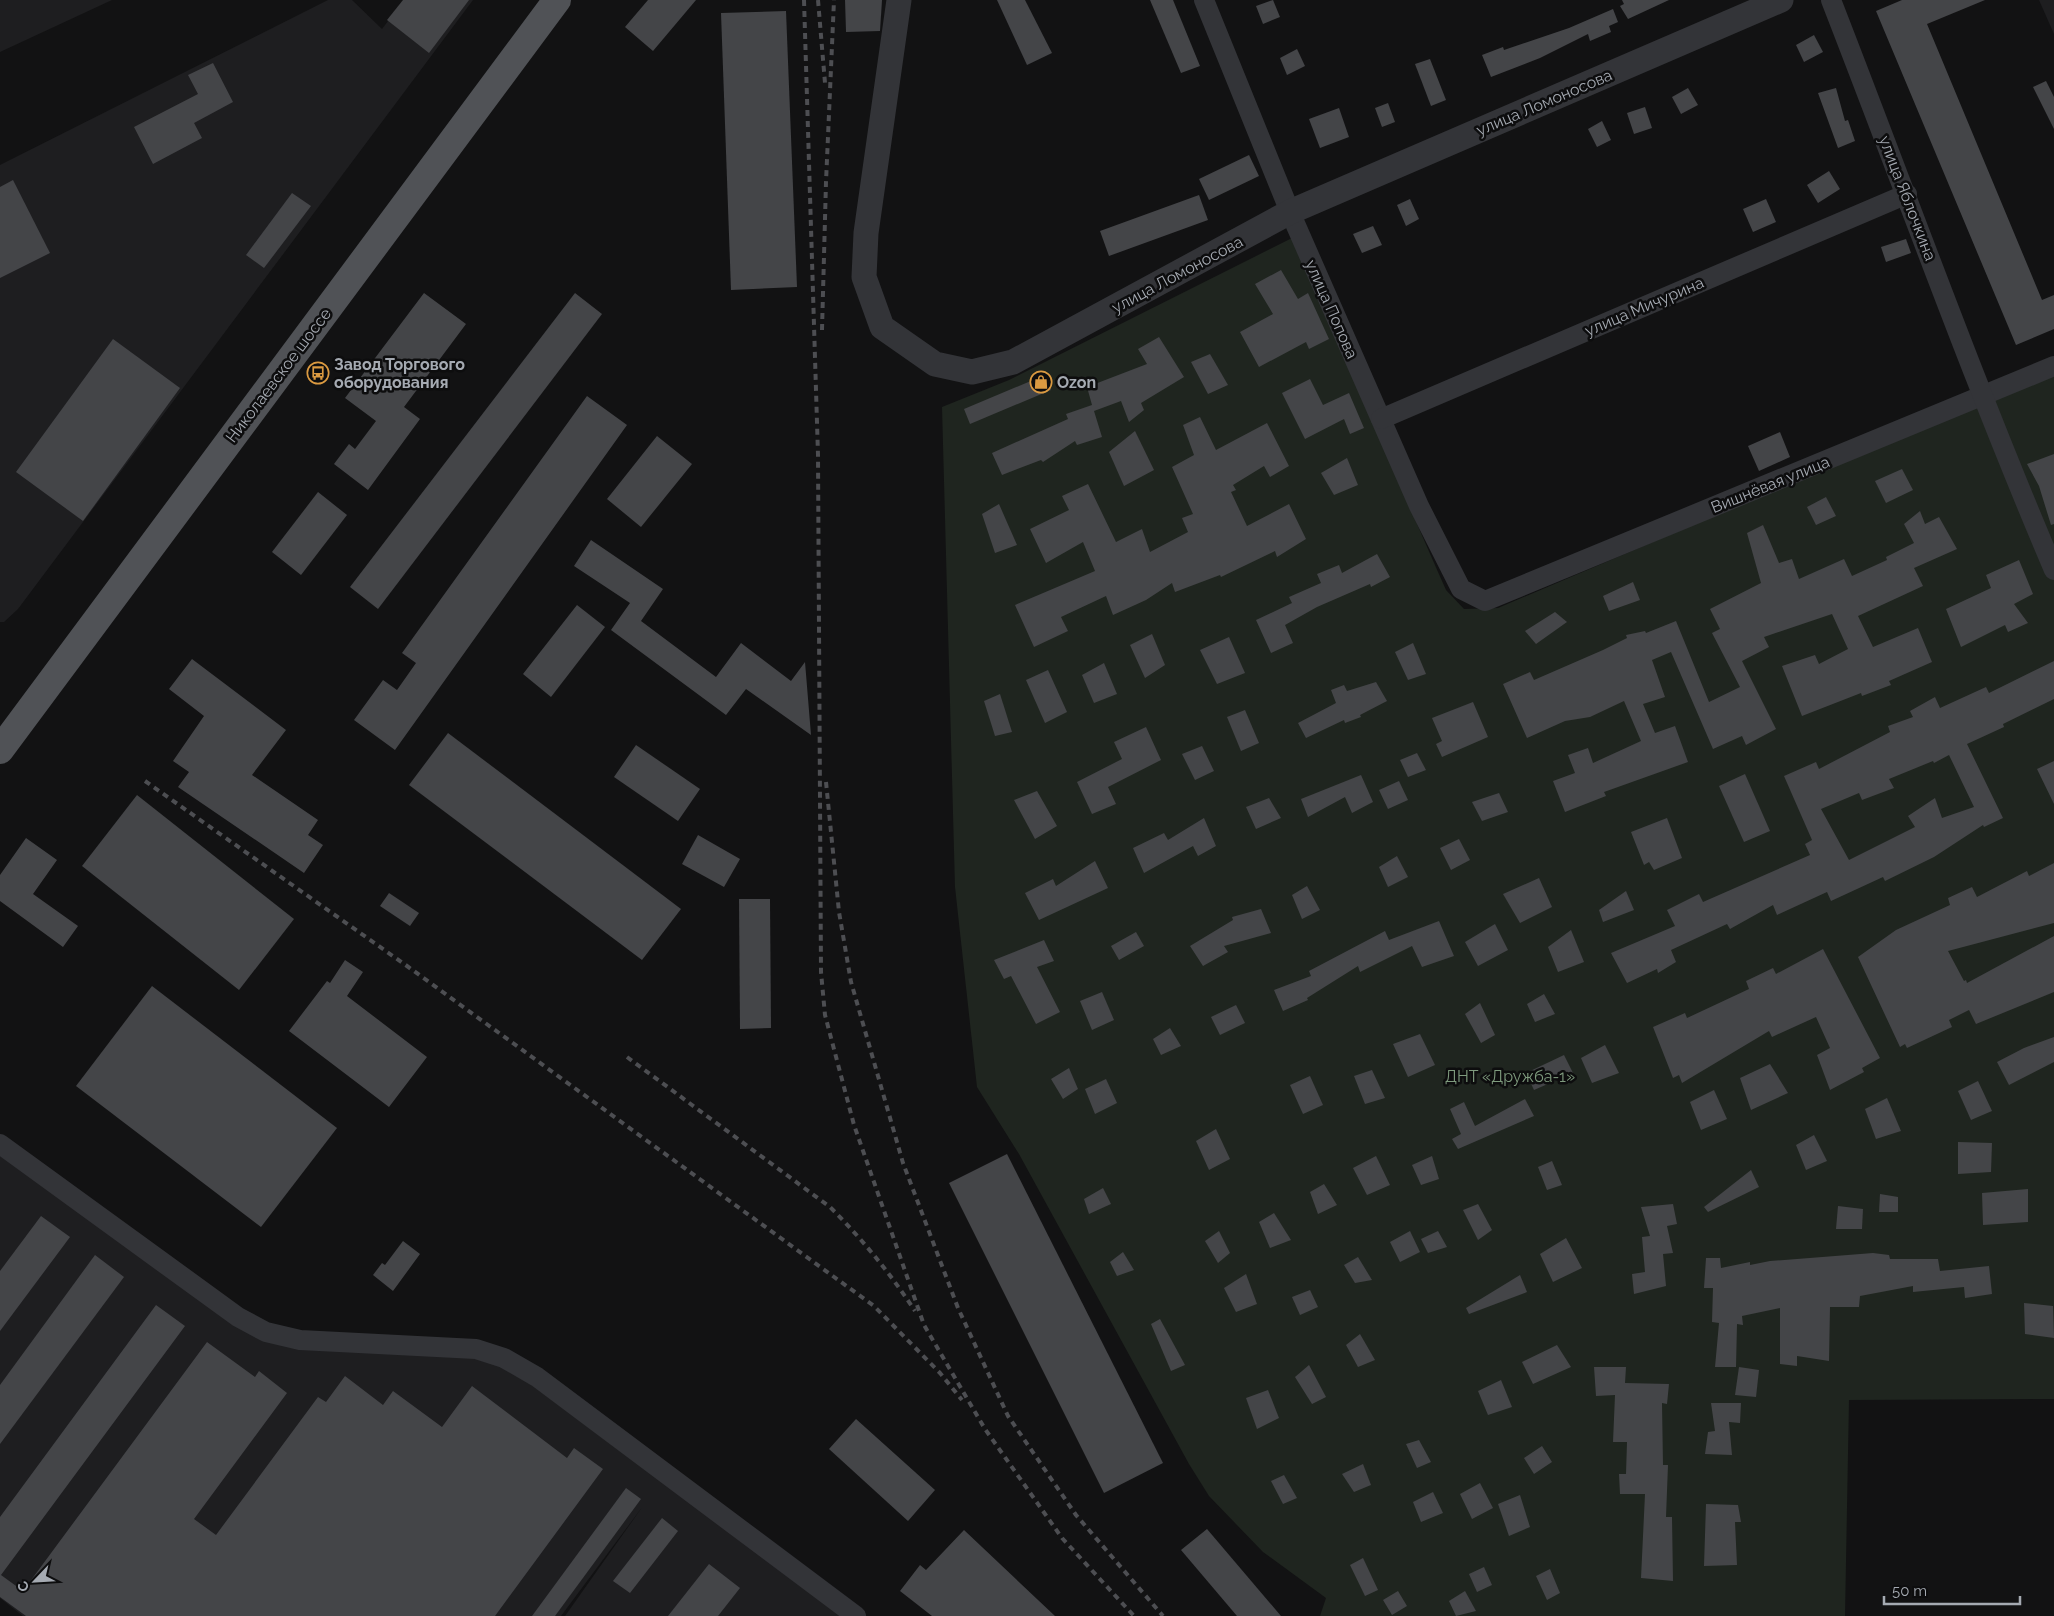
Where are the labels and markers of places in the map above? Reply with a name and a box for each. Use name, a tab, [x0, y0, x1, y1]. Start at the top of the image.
place label: Завод Торгового оборудования	[334, 355, 465, 392]
bus stop icon: Завод Торгового оборудования	[306, 361, 330, 385]
shop icon: Ozon	[1029, 370, 1053, 394]
place label: Ozon	[1057, 373, 1096, 392]

